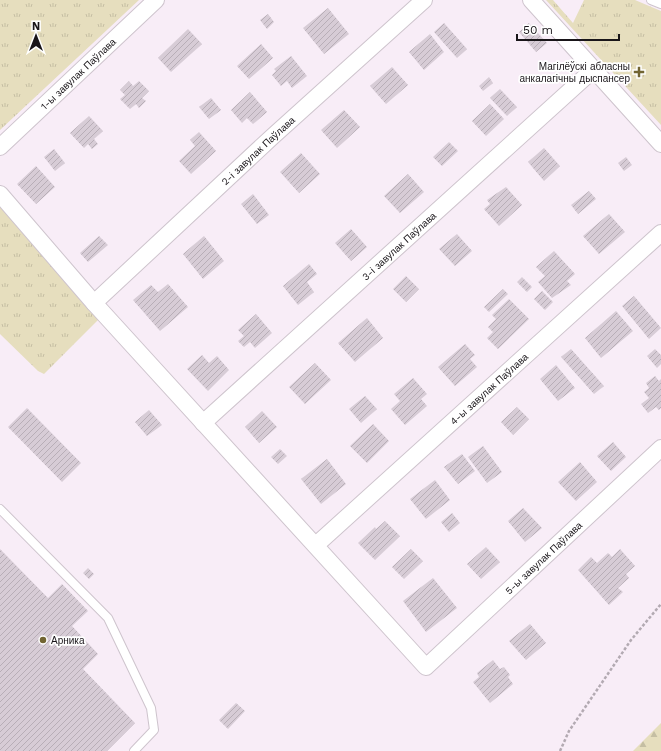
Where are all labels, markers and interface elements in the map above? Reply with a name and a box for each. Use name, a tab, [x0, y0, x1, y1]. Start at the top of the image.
north arrow	[16, 16, 56, 56]
scale bar	[517, 16, 619, 42]
text: N	[32, 20, 40, 33]
text: 50 m	[523, 23, 553, 37]
street label: 1-ы завулак Паўлава	[38, 36, 118, 112]
place label: Магілёўскі абласны анкалагічны дыспансер	[520, 61, 630, 84]
marker: Магілёўскі абласны анкалагічны дыспансер	[633, 66, 645, 78]
street label: 2-і завулак Паўлава	[219, 114, 297, 187]
street label: 3-і завулак Паўлава	[360, 210, 439, 282]
street label: 4-ы завулак Паўлава	[448, 351, 531, 427]
street label: 5-ы завулак Паўлава	[503, 519, 585, 596]
marker: Арника	[38, 635, 48, 645]
place label: Арника	[51, 635, 85, 646]

